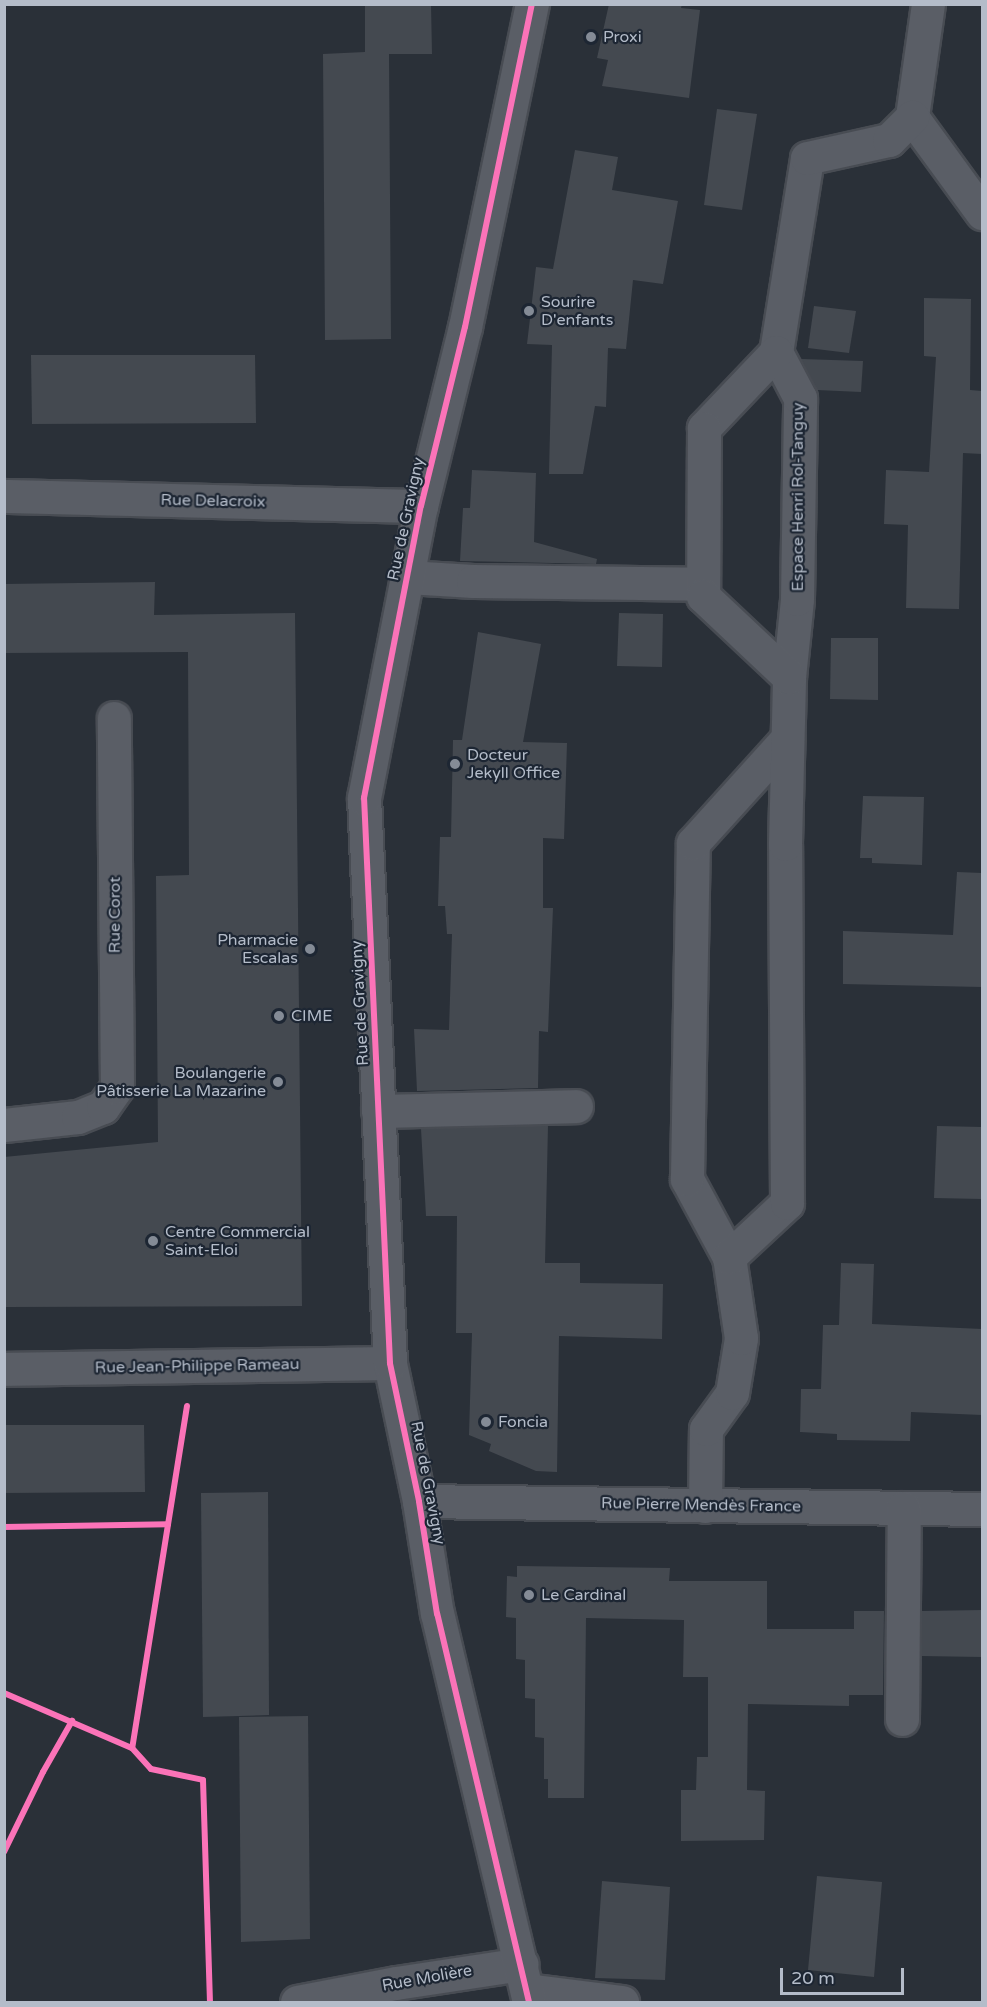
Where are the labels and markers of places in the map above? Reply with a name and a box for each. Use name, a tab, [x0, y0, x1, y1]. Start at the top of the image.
place label: Proxi	[603, 27, 642, 47]
marker: Proxi	[584, 30, 598, 44]
place label: Sourire D'enfants	[541, 292, 613, 330]
marker: Sourire D'enfants	[522, 304, 536, 318]
place label: Docteur Jekyll Office	[467, 745, 560, 783]
marker: Docteur Jekyll Office	[448, 757, 462, 771]
place label: Pharmacie Escalas	[217, 930, 298, 968]
marker: Pharmacie Escalas	[303, 942, 317, 956]
place label: CIME	[291, 1006, 332, 1026]
marker: CIME	[272, 1009, 286, 1023]
place label: Boulangerie Pâtisserie La Mazarine	[96, 1063, 266, 1101]
marker: Boulangerie Pâtisserie La Mazarine	[271, 1075, 285, 1089]
place label: Centre Commercial Saint-Eloi	[165, 1222, 310, 1260]
marker: Centre Commercial Saint-Eloi	[146, 1234, 160, 1248]
place label: Foncia	[498, 1412, 548, 1432]
marker: Foncia	[479, 1415, 493, 1429]
place label: Le Cardinal	[541, 1585, 626, 1605]
marker: Le Cardinal	[522, 1588, 536, 1602]

